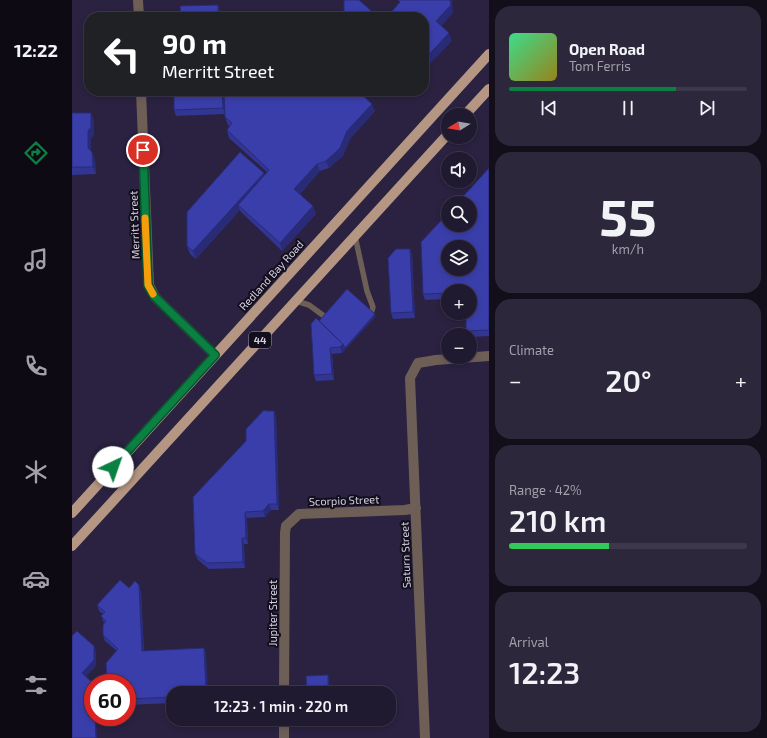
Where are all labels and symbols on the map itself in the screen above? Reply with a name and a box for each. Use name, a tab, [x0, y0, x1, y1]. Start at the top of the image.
north arrow	[441, 108, 477, 144]
pin	[126, 133, 160, 167]
street label: Merritt Street	[126, 191, 142, 259]
street label: Redland Bay Road	[236, 237, 306, 313]
road number: 44	[249, 332, 271, 348]
position arrow	[92, 446, 134, 488]
street label: Scorpio Street	[309, 492, 379, 508]
street label: Saturn Street	[397, 522, 413, 588]
street label: Jupiter Street	[266, 580, 279, 646]
speed limit sign: 60	[84, 674, 136, 726]

